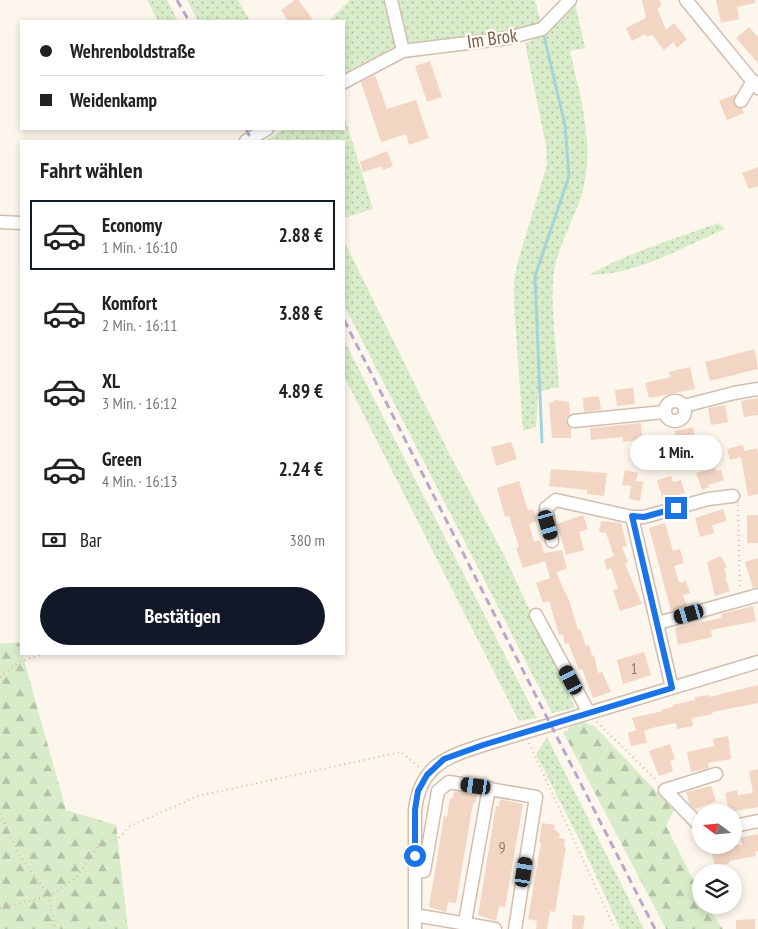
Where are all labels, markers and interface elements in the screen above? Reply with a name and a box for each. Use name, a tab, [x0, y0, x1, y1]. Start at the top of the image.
street label: Im Brok	[465, 23, 519, 53]
text: Wehrenboldstraße	[70, 39, 196, 63]
text: Weidenkamp	[70, 88, 157, 112]
text: Fahrt wählen	[40, 156, 143, 184]
icon: car	[42, 213, 87, 258]
text: Economy	[102, 213, 162, 237]
text: 2.88 €	[279, 223, 323, 247]
text: 1 Min. · 16:10	[102, 237, 177, 257]
icon: car	[42, 291, 87, 336]
text: Komfort	[102, 291, 157, 315]
text: 3.88 €	[279, 301, 323, 325]
text: 2 Min. · 16:11	[102, 315, 177, 335]
icon: car	[42, 369, 87, 414]
text: XL	[102, 369, 120, 393]
text: 4.89 €	[279, 379, 323, 403]
text: 3 Min. · 16:12	[102, 393, 177, 413]
callout: 1 Min.	[630, 436, 722, 470]
text: 1 Min.	[658, 442, 694, 462]
icon: car	[42, 447, 87, 492]
text: Green	[102, 447, 142, 471]
text: 2.24 €	[279, 457, 323, 481]
text: 4 Min. · 16:13	[102, 471, 177, 491]
route end	[665, 497, 687, 519]
car	[536, 509, 559, 541]
icon: cash	[40, 526, 68, 554]
text: Bar	[80, 528, 102, 552]
text: 380 m	[290, 530, 325, 550]
button: Bestätigen	[40, 587, 325, 645]
car	[672, 603, 705, 625]
house number: 1	[630, 658, 638, 678]
car	[557, 663, 584, 697]
car	[460, 776, 491, 796]
north arrow	[692, 804, 742, 854]
map controls	[692, 804, 742, 914]
house number: 9	[498, 837, 506, 857]
route start	[404, 845, 426, 867]
car	[514, 856, 533, 888]
button: layers	[692, 864, 742, 914]

